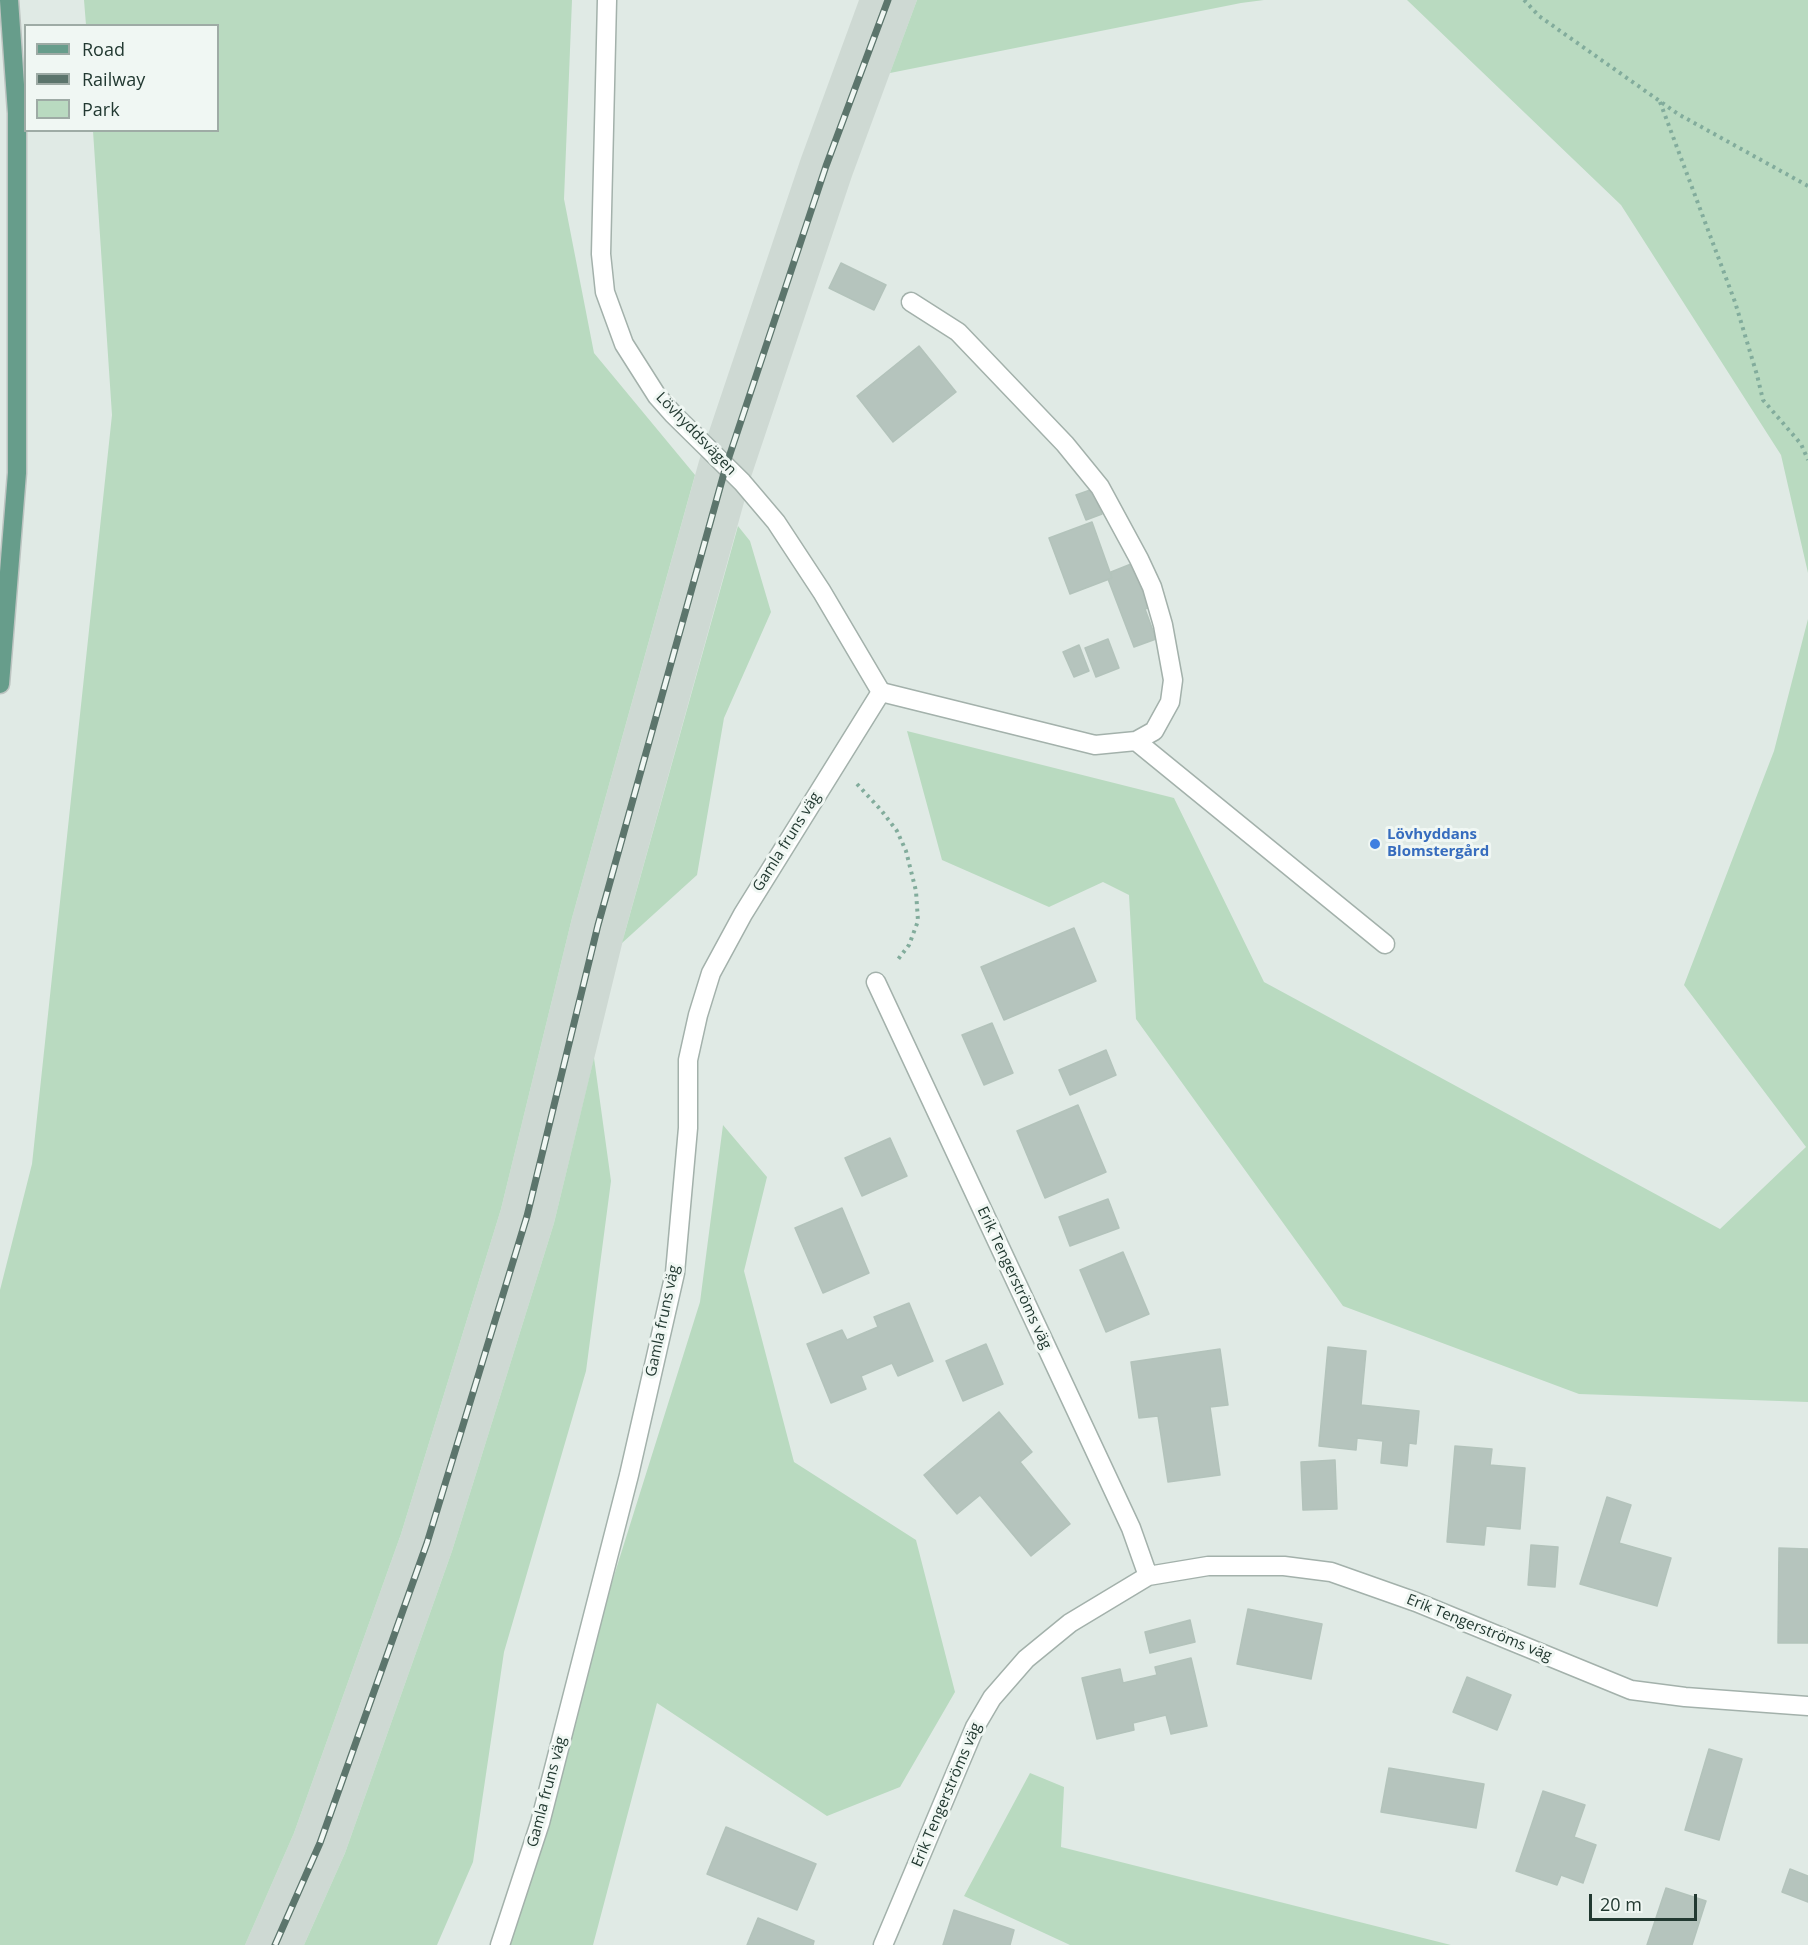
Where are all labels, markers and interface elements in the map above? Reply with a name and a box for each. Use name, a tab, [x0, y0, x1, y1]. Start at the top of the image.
legend	[24, 24, 219, 132]
text: Road	[82, 37, 125, 61]
text: Railway	[82, 67, 145, 91]
text: Park	[82, 97, 120, 121]
street label: Lövhyddsvägen	[652, 389, 740, 479]
street label: Gamla fruns väg	[749, 789, 825, 895]
place label: Lövhyddans Blomstergård	[1387, 826, 1489, 861]
marker: Lövhyddans Blomstergård	[1368, 837, 1382, 851]
street label: Erik Tengerströms väg	[973, 1204, 1055, 1352]
street label: Gamla fruns väg	[642, 1264, 684, 1378]
street label: Erik Tengerströms väg	[1404, 1591, 1554, 1665]
street label: Erik Tengerströms väg	[908, 1720, 986, 1870]
street label: Gamla fruns väg	[524, 1735, 570, 1849]
scale bar	[1592, 1882, 1700, 1920]
text: 20 m	[1600, 1892, 1642, 1916]

